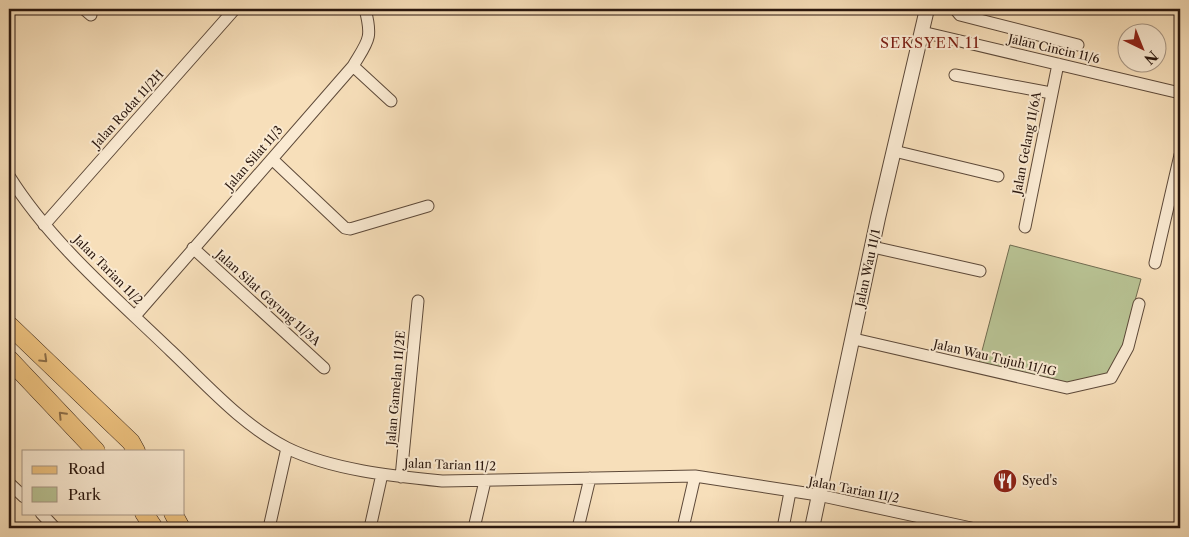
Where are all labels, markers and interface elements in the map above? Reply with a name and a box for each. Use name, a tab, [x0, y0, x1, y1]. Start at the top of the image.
north arrow	[1116, 22, 1166, 72]
street label: Jalan Cincin 11/6	[1005, 30, 1101, 66]
district label: SEKSYEN 11	[880, 33, 980, 52]
text: N	[1140, 47, 1161, 68]
street label: Jalan Rodat 11/2H	[87, 67, 167, 152]
street label: Jalan Gelang 11/6A	[1009, 89, 1044, 198]
street label: Jalan Silat 11/3	[220, 122, 286, 194]
street label: Jalan Wau 11/1	[852, 228, 883, 310]
street label: Jalan Tarian 11/2	[69, 230, 146, 308]
street label: Jalan Silat Gayung 11/3A	[211, 245, 325, 349]
street label: Jalan Gamelan 11/2E	[383, 330, 408, 448]
street label: Jalan Wau Tujuh 11/1G	[930, 336, 1058, 379]
one-way arrow	[38, 353, 47, 362]
one-way arrow	[59, 412, 68, 421]
legend	[22, 450, 185, 514]
street label: Jalan Tarian 11/2	[402, 455, 496, 474]
text: Road	[68, 459, 105, 478]
restaurant icon: Syed's	[992, 468, 1018, 494]
street label: Jalan Tarian 11/2	[806, 473, 901, 506]
place label: Syed's	[1022, 473, 1057, 488]
text: Park	[68, 485, 102, 504]

